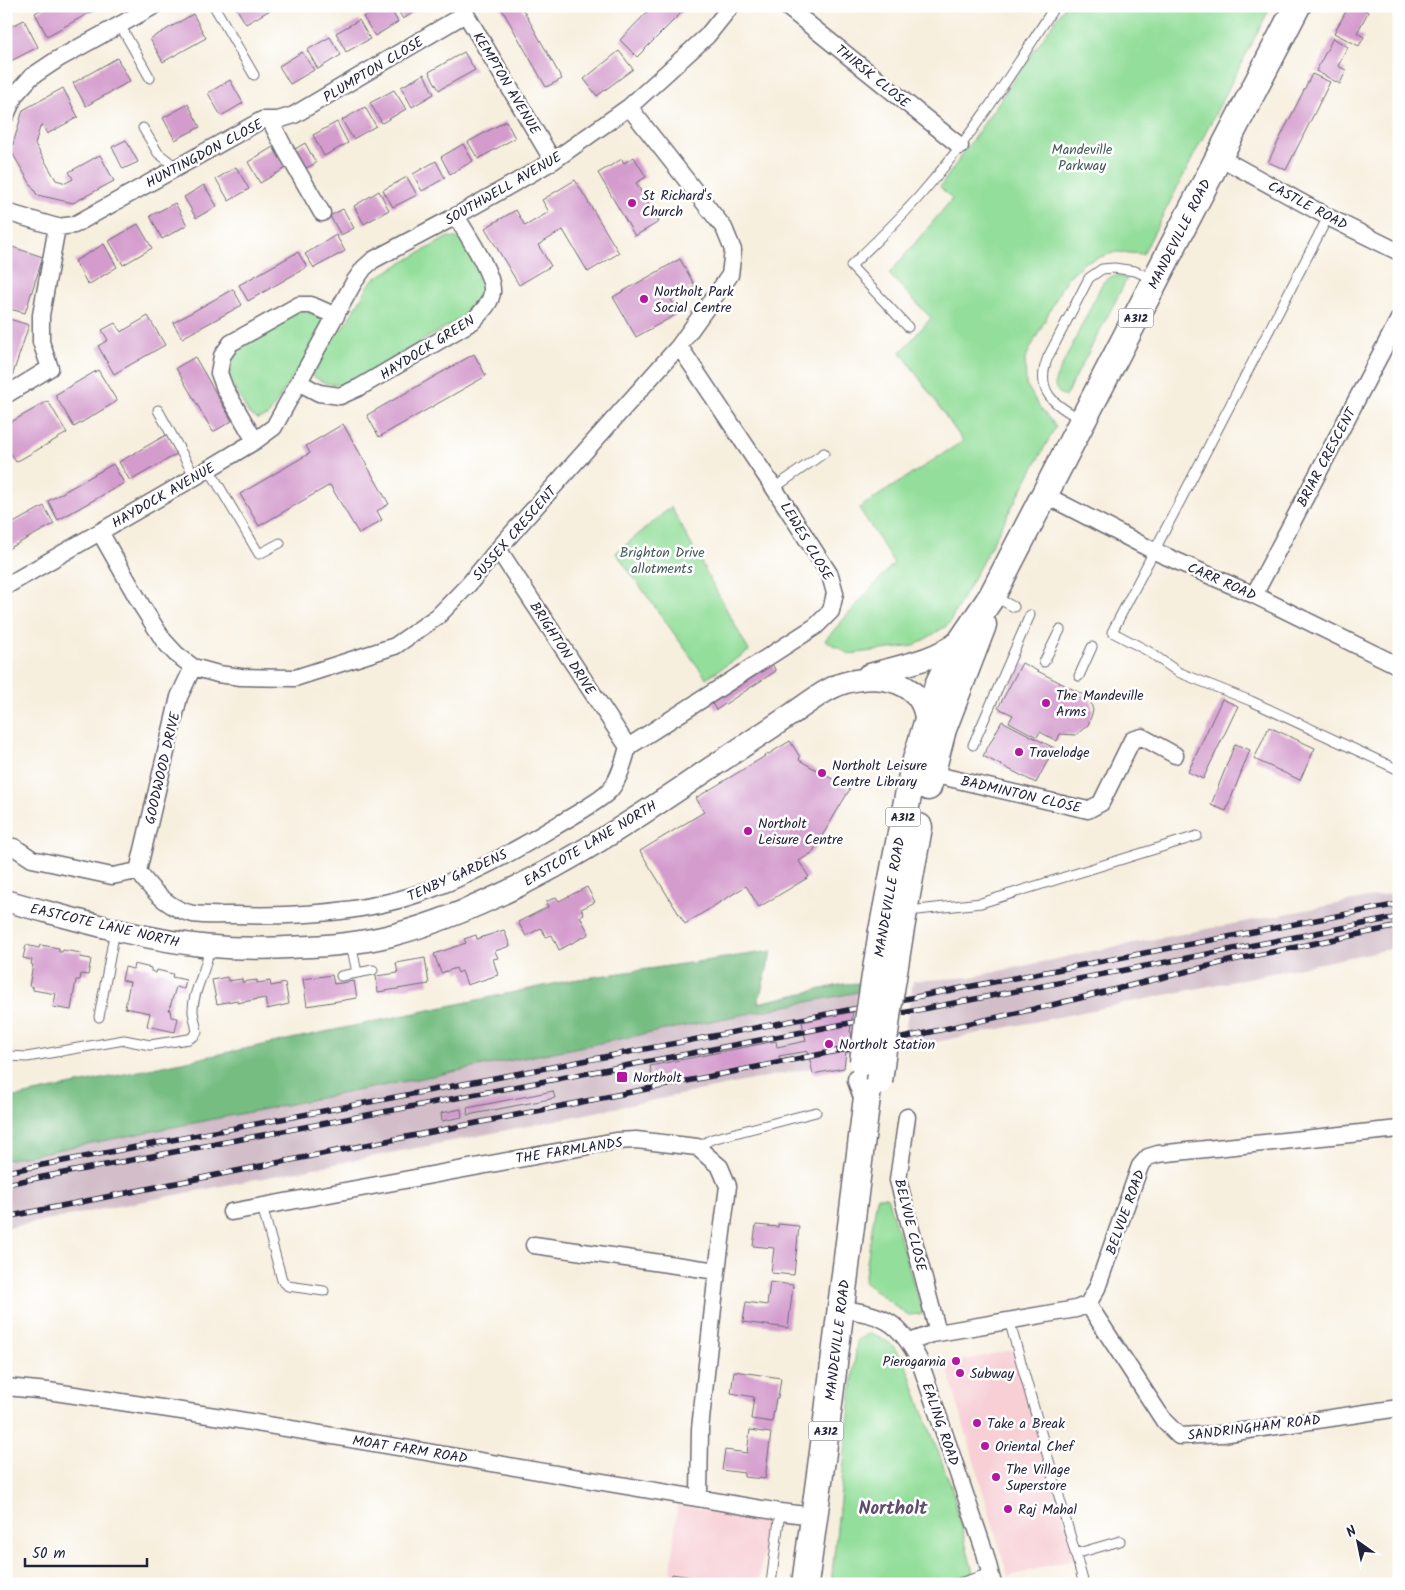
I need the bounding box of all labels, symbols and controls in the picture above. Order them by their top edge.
street label: KEMPTON AVENUE [467,28,546,140]
street label: PLUMPTON CLOSE [319,31,429,109]
street label: THIRSK CLOSE [830,40,915,114]
street label: HUNTINGDON CLOSE [142,113,268,194]
park label: Mandeville Parkway [1052,139,1113,177]
street label: SOUTHWELL AVENUE [441,146,567,231]
street label: MANDEVILLE ROAD [1143,175,1217,294]
street label: CASTLE ROAD [1264,176,1351,236]
place label: St Richard's Church [642,185,712,223]
marker: St Richard's Church [626,197,638,209]
place label: Northolt Park Social Centre [654,281,734,319]
marker: Northolt Park Social Centre [638,293,650,305]
road number: A312 [1118,308,1154,328]
street label: HAYDOCK GREEN [376,310,480,386]
street label: BRIAR CRESCENT [1291,403,1363,511]
street label: HAYDOCK AVENUE [108,457,220,534]
street label: SUSSEX CRESCENT [467,480,563,586]
street label: LEWES CLOSE [774,498,839,586]
park label: Brighton Drive allotments [619,542,705,580]
street label: CARR ROAD [1184,557,1259,607]
street label: BRIGHTON DRIVE [524,597,601,700]
place label: The Mandeville Arms [1056,685,1144,723]
marker: The Mandeville Arms [1040,697,1052,709]
street label: GOODWOOD DRIVE [139,709,187,827]
place label: Travelodge [1029,742,1090,764]
marker: Travelodge [1013,746,1025,758]
place label: Northolt Leisure Centre Library [832,755,928,793]
marker: Northolt Leisure Centre Library [816,767,828,779]
street label: BADMINTON CLOSE [959,770,1084,820]
street label: EASTCOTE LANE NORTH [520,795,662,893]
road number: A312 [886,808,920,826]
place label: Northolt Leisure Centre [758,813,844,851]
marker: Northolt Leisure Centre [742,825,754,837]
street label: MANDEVILLE ROAD [869,835,911,959]
street label: TENBY GARDENS [404,844,511,908]
street label: EASTCOTE LANE NORTH [28,898,182,954]
place label: Northolt Station [839,1034,935,1056]
marker: Northolt Station [823,1038,835,1050]
place label: Northolt [633,1067,682,1089]
marker: Northolt [615,1070,629,1084]
street label: THE FARMLANDS [514,1132,625,1170]
street label: BELVUE ROAD [1100,1167,1151,1258]
street label: BELVUE CLOSE [888,1177,932,1275]
street label: MANDEVILLE ROAD [820,1279,856,1402]
place label: Pierogarnia [883,1351,946,1373]
marker: Pierogarnia [950,1355,962,1367]
place label: Subway [970,1363,1015,1385]
marker: Subway [954,1367,966,1379]
street label: EALING ROAD [916,1380,965,1469]
street label: SANDRINGHAM ROAD [1186,1409,1322,1447]
place label: Take a Break [987,1413,1065,1435]
marker: Take a Break [971,1417,983,1429]
road number: A312 [808,1422,844,1440]
street label: MOAT FARM ROAD [351,1430,469,1470]
place label: Oriental Chef [995,1436,1076,1458]
marker: Oriental Chef [979,1440,991,1452]
place label: The Village Superstore [1006,1459,1071,1497]
marker: The Village Superstore [990,1471,1002,1483]
district label: Northolt [858,1494,928,1524]
place label: Raj Mahal [1018,1499,1078,1521]
marker: Raj Mahal [1002,1503,1014,1515]
north arrow [1332,1518,1382,1568]
text: N [1342,1520,1361,1544]
scale bar [25,1535,148,1567]
text: 50 m [32,1542,66,1566]

